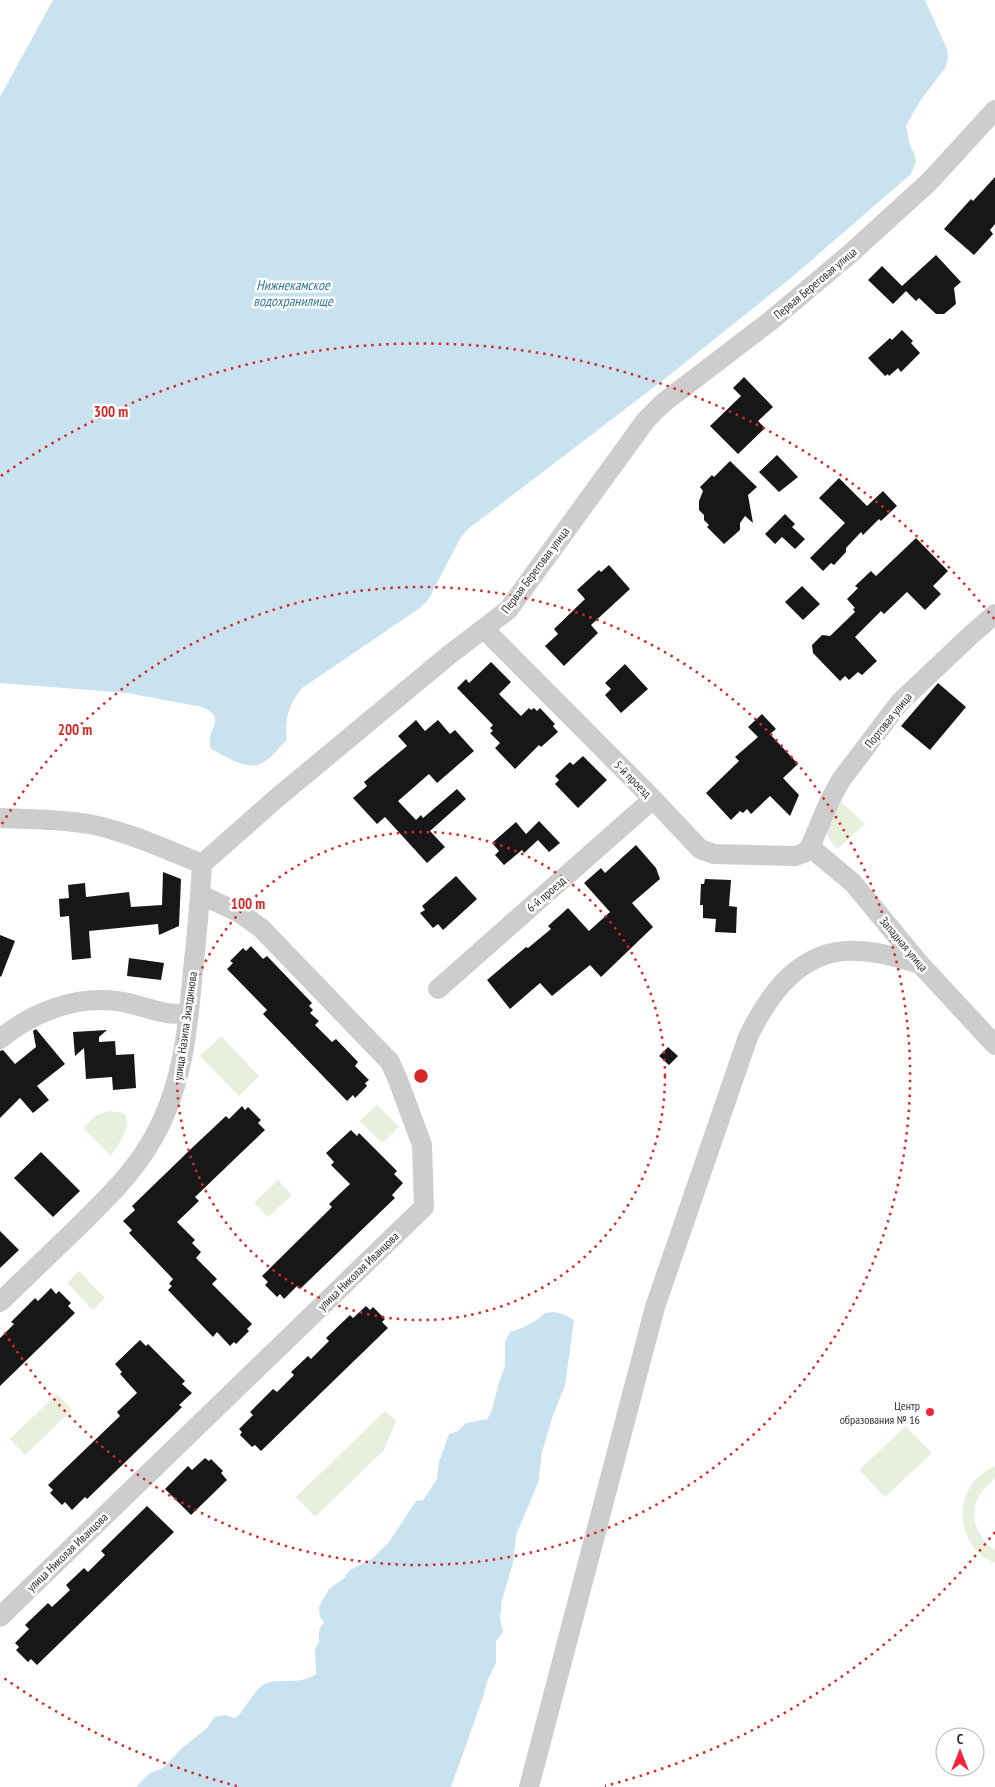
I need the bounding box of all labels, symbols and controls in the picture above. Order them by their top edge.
street label: Первая Береговая улица [770,244,860,322]
water label: Нижнекамское водохранилище [253,276,334,310]
text: 300 m [94,402,128,421]
street label: Первая Береговая улица [498,524,572,616]
street label: Портовая улица [861,689,915,751]
text: 200 m [58,720,92,739]
street label: 5-й проезд [611,757,655,801]
street label: 6-й проезд [523,873,569,915]
text: 100 m [231,894,265,913]
street label: Западная улица [877,914,931,975]
street label: улица Назипа Зиатдинова [170,970,200,1081]
centre of rings [412,1067,430,1085]
street label: улица Николая Иванцова [314,1228,402,1314]
place label: Центр образования № 16 [840,1398,920,1427]
marker: Центр образования № 16 [924,1406,936,1418]
street label: улица Николая Иванцова [23,1509,111,1595]
north arrow [935,1727,985,1777]
text: С [957,1730,964,1748]

